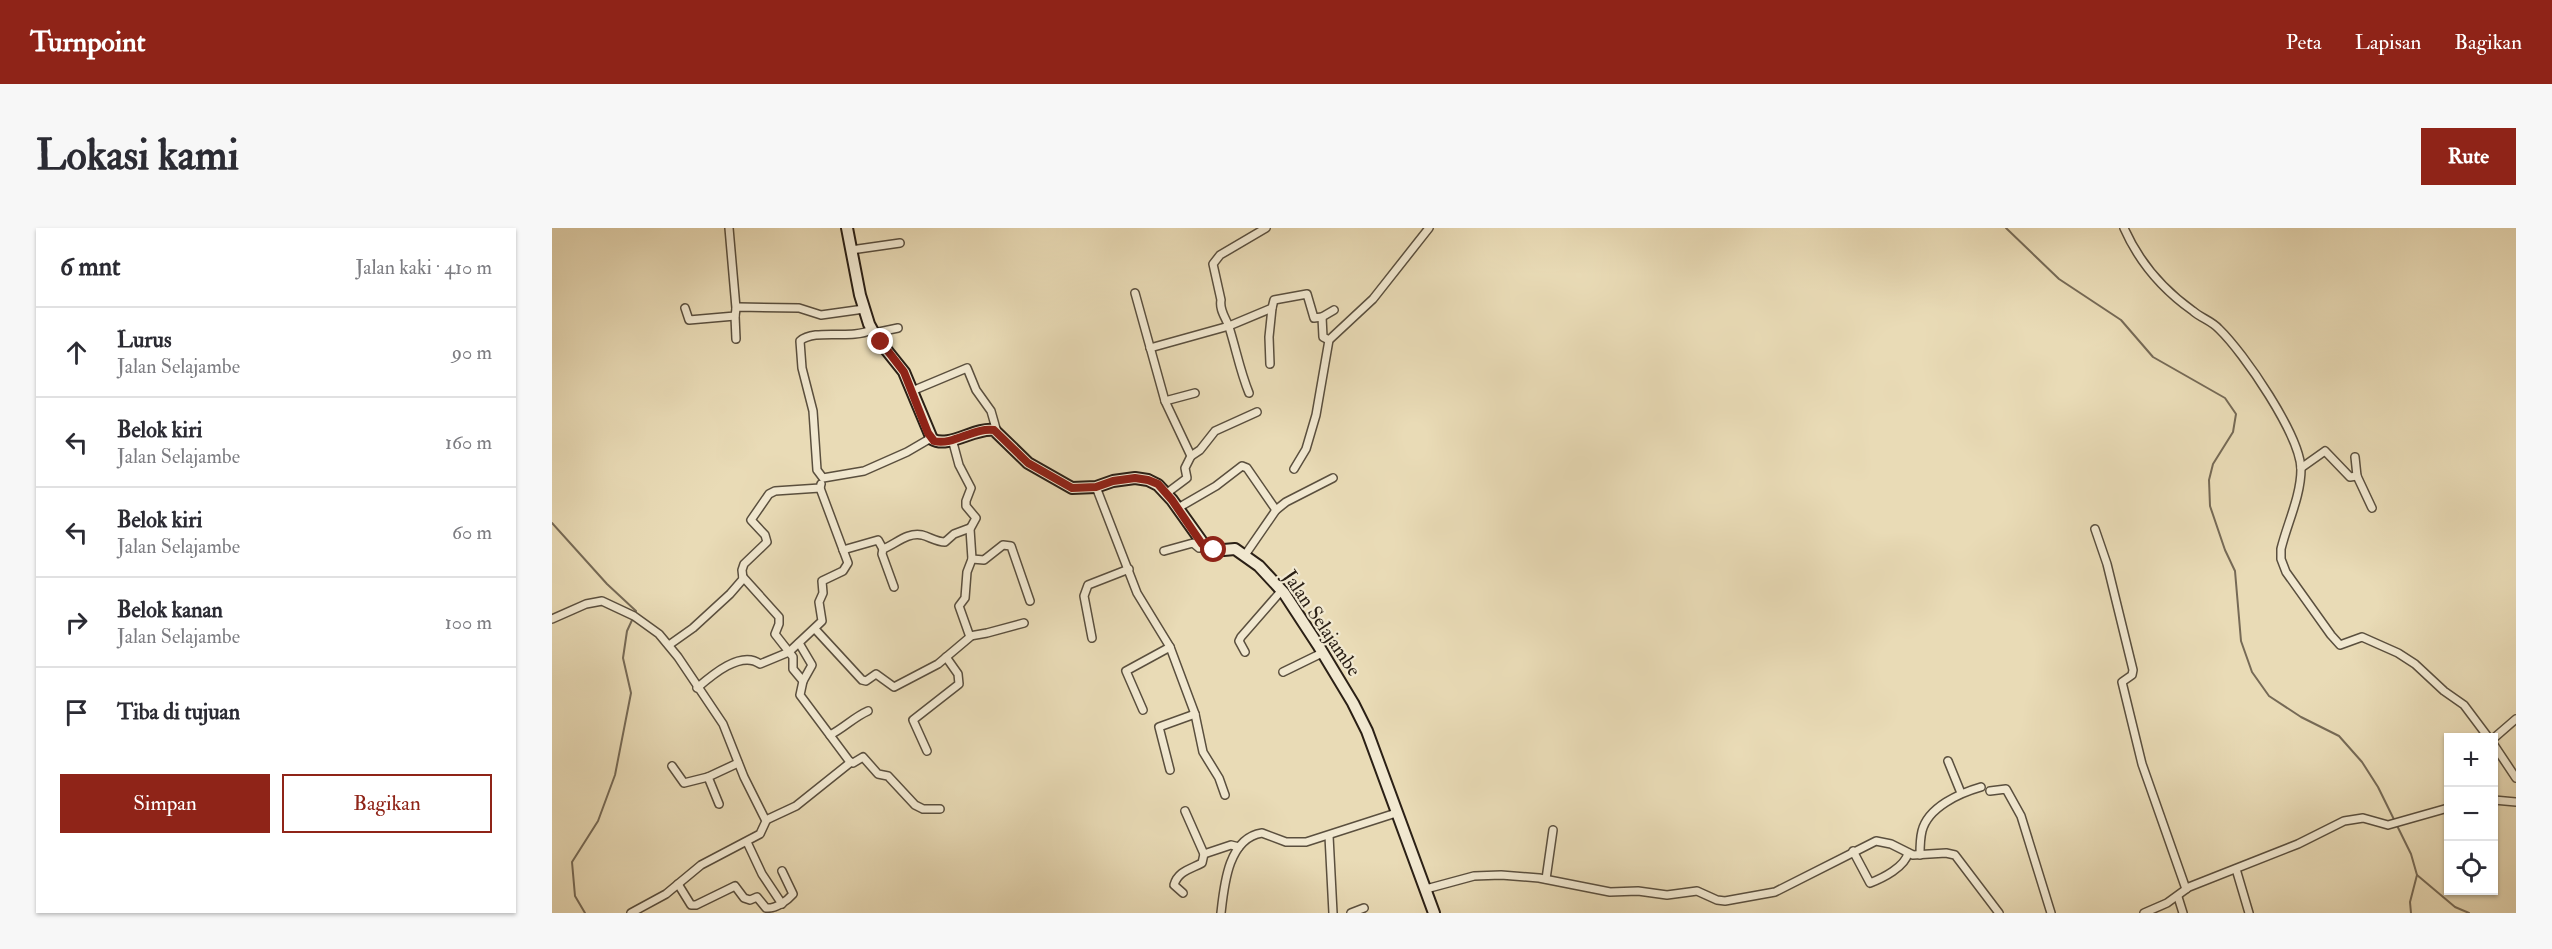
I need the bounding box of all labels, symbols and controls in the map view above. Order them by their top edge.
text: Turnpoint [30,25,146,60]
text: Peta [2286,29,2322,56]
text: Lapisan [2355,29,2421,56]
text: Bagikan [2454,29,2522,56]
button: Rute [2421,128,2516,185]
text: Lokasi kami [36,130,239,182]
text: 6 mnt [60,251,120,283]
text: Jalan kaki · 410 m [356,255,492,280]
text: Lurus [117,326,171,354]
route end [867,328,893,354]
icon: ahead [60,336,93,369]
text: 90 m [452,340,492,365]
text: Jalan Selajambe [117,354,240,379]
text: Belok kiri [117,416,202,444]
icon: left [60,426,93,459]
text: 160 m [445,430,492,455]
text: Jalan Selajambe [117,444,240,469]
text: Belok kiri [117,506,202,534]
icon: left [60,516,93,549]
text: 60 m [452,520,492,545]
text: Jalan Selajambe [117,534,240,559]
route start [1200,536,1226,562]
street label: Jalan Selajambe [1277,564,1367,681]
text: Belok kanan [117,596,223,624]
icon: right [60,606,93,639]
text: 100 m [445,610,492,635]
text: Jalan Selajambe [117,624,240,649]
icon: arrive [60,696,93,729]
text: Tiba di tujuan [117,698,240,726]
map controls [2444,733,2498,895]
button: + [2444,733,2498,787]
button: Simpan [60,774,270,833]
button: Bagikan [282,774,492,833]
button: − [2444,787,2498,841]
button: locate [2444,841,2498,895]

